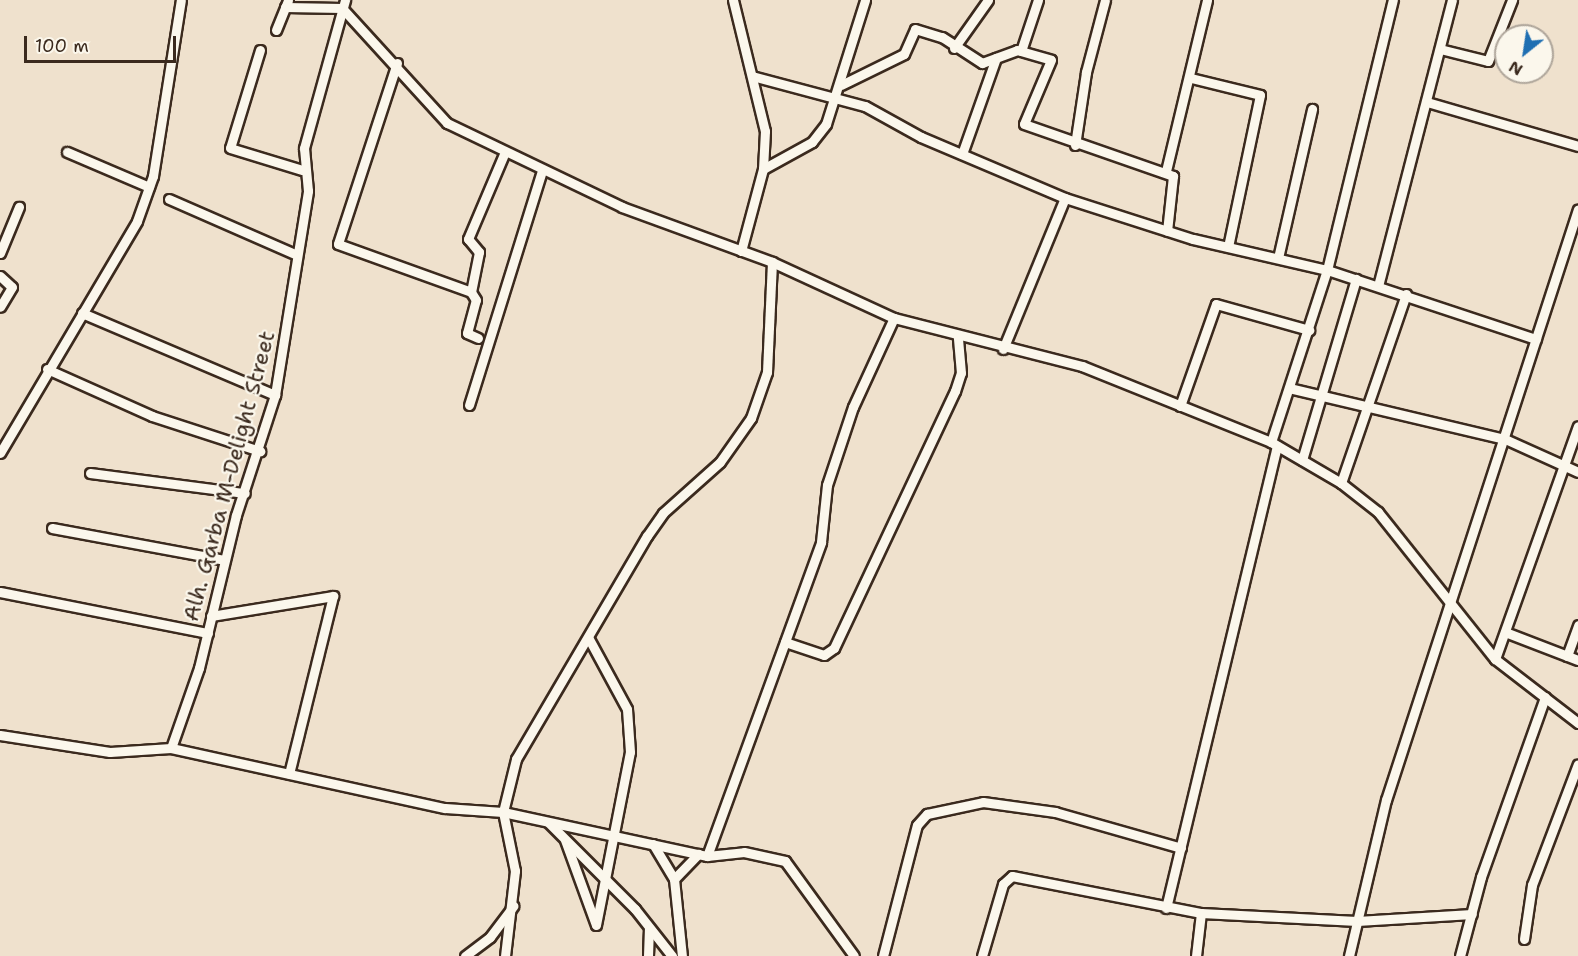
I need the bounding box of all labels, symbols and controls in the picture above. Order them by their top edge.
scale bar [27,24,178,62]
north arrow [1494,24,1554,84]
text: 100 m [35,34,89,58]
text: N [1505,56,1526,81]
street label: Alh. Garba M-Delight Street [177,328,281,624]

